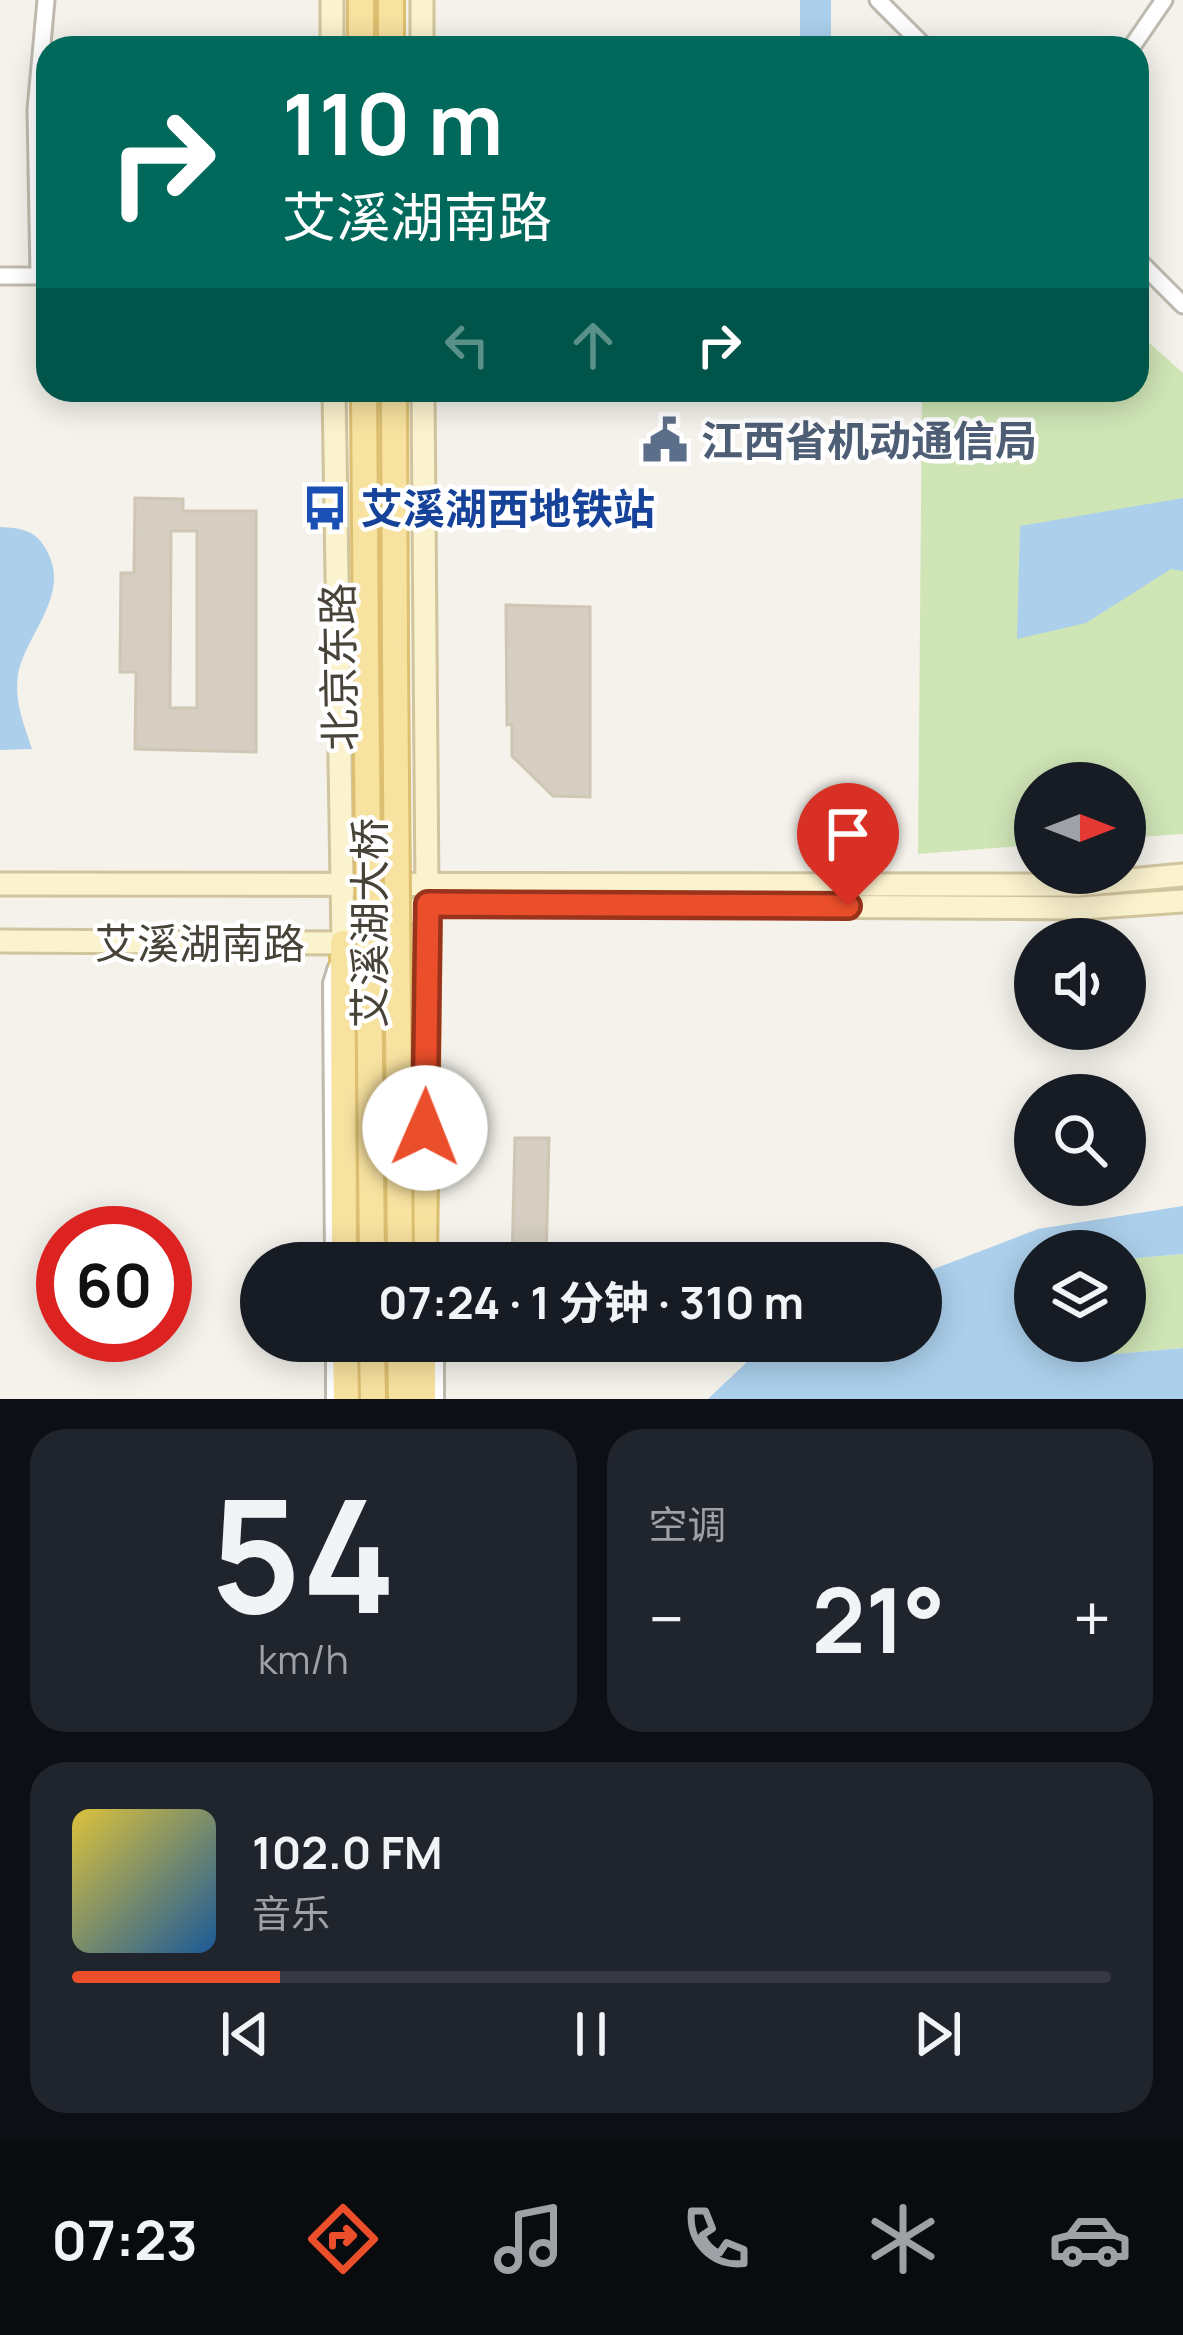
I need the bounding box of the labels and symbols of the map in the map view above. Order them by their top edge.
place label: 江西省机动通信局 [701,411,1037,469]
public building icon: 江西省机动通信局 [640,415,690,465]
place label: 艾溪湖西地铁站 [361,479,655,537]
bus stop icon: 艾溪湖西地铁站 [300,483,350,533]
street label: 北京东路 [308,582,368,752]
north arrow [1014,762,1146,894]
pin [797,783,899,906]
street label: 艾溪湖大桥 [340,818,398,1028]
street label: 艾溪湖南路 [95,914,305,972]
position arrow [362,1065,488,1191]
speed limit sign: 60 [36,1206,192,1362]

